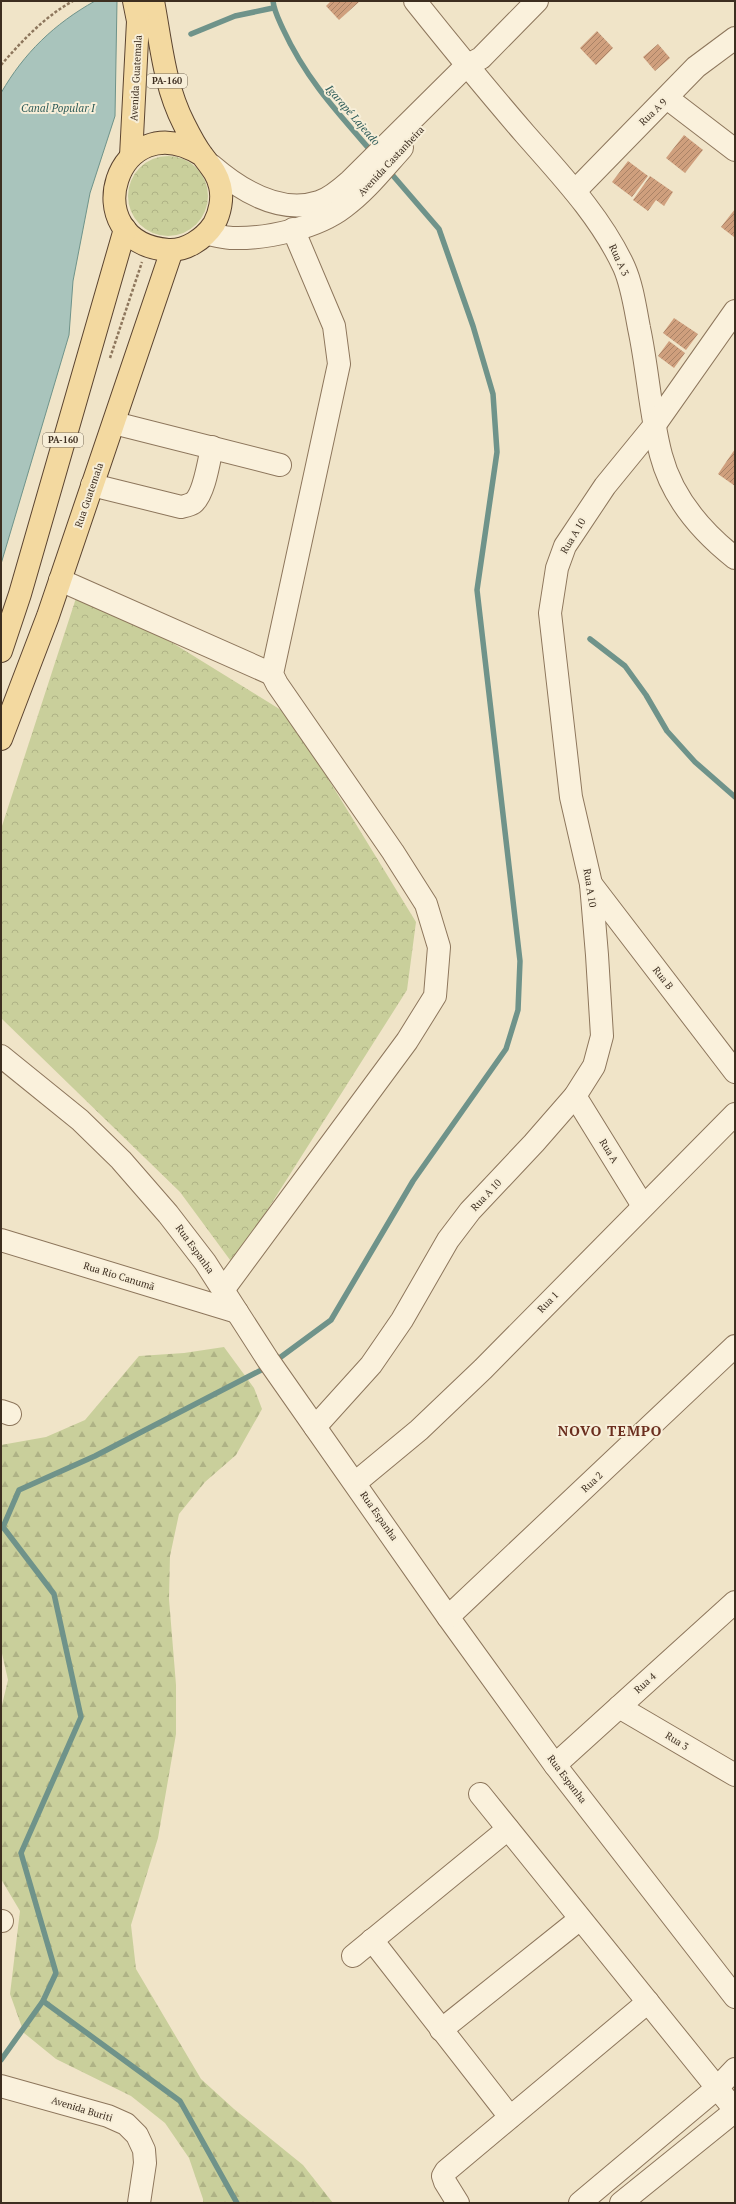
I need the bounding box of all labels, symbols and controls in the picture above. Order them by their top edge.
street label: Avenida Guatemala [127,35,145,121]
road number: PA-160 [147,74,187,88]
water label: Igarapé Lajeado [322,81,383,149]
street label: Rua A 9 [636,96,670,128]
water label: Canal Popular I [21,101,96,115]
street label: Avenida Castanheira [355,123,427,199]
street label: Rua A 3 [606,242,632,278]
road number: PA-160 [43,433,83,447]
street label: Rua Guatemala [72,461,106,529]
street label: Rua A 10 [557,516,589,556]
street label: Rua A 10 [581,868,599,908]
street label: Rua B [650,964,676,992]
street label: Rua A [597,1136,622,1166]
street label: Rua A 10 [468,1176,504,1214]
street label: Rua Espanha [173,1222,217,1276]
street label: Rua Rio Canumã [82,1259,156,1293]
street label: Rua 1 [535,1289,561,1315]
district label: NOVO TEMPO [558,1421,662,1440]
street label: Rua 2 [578,1469,606,1495]
street label: Rua Espanha [357,1489,401,1543]
street label: Rua 4 [631,1669,659,1696]
street label: Rua 3 [663,1729,691,1753]
street label: Rua Espanha [545,1752,589,1806]
street label: Avenida Buriti [50,2094,114,2124]

